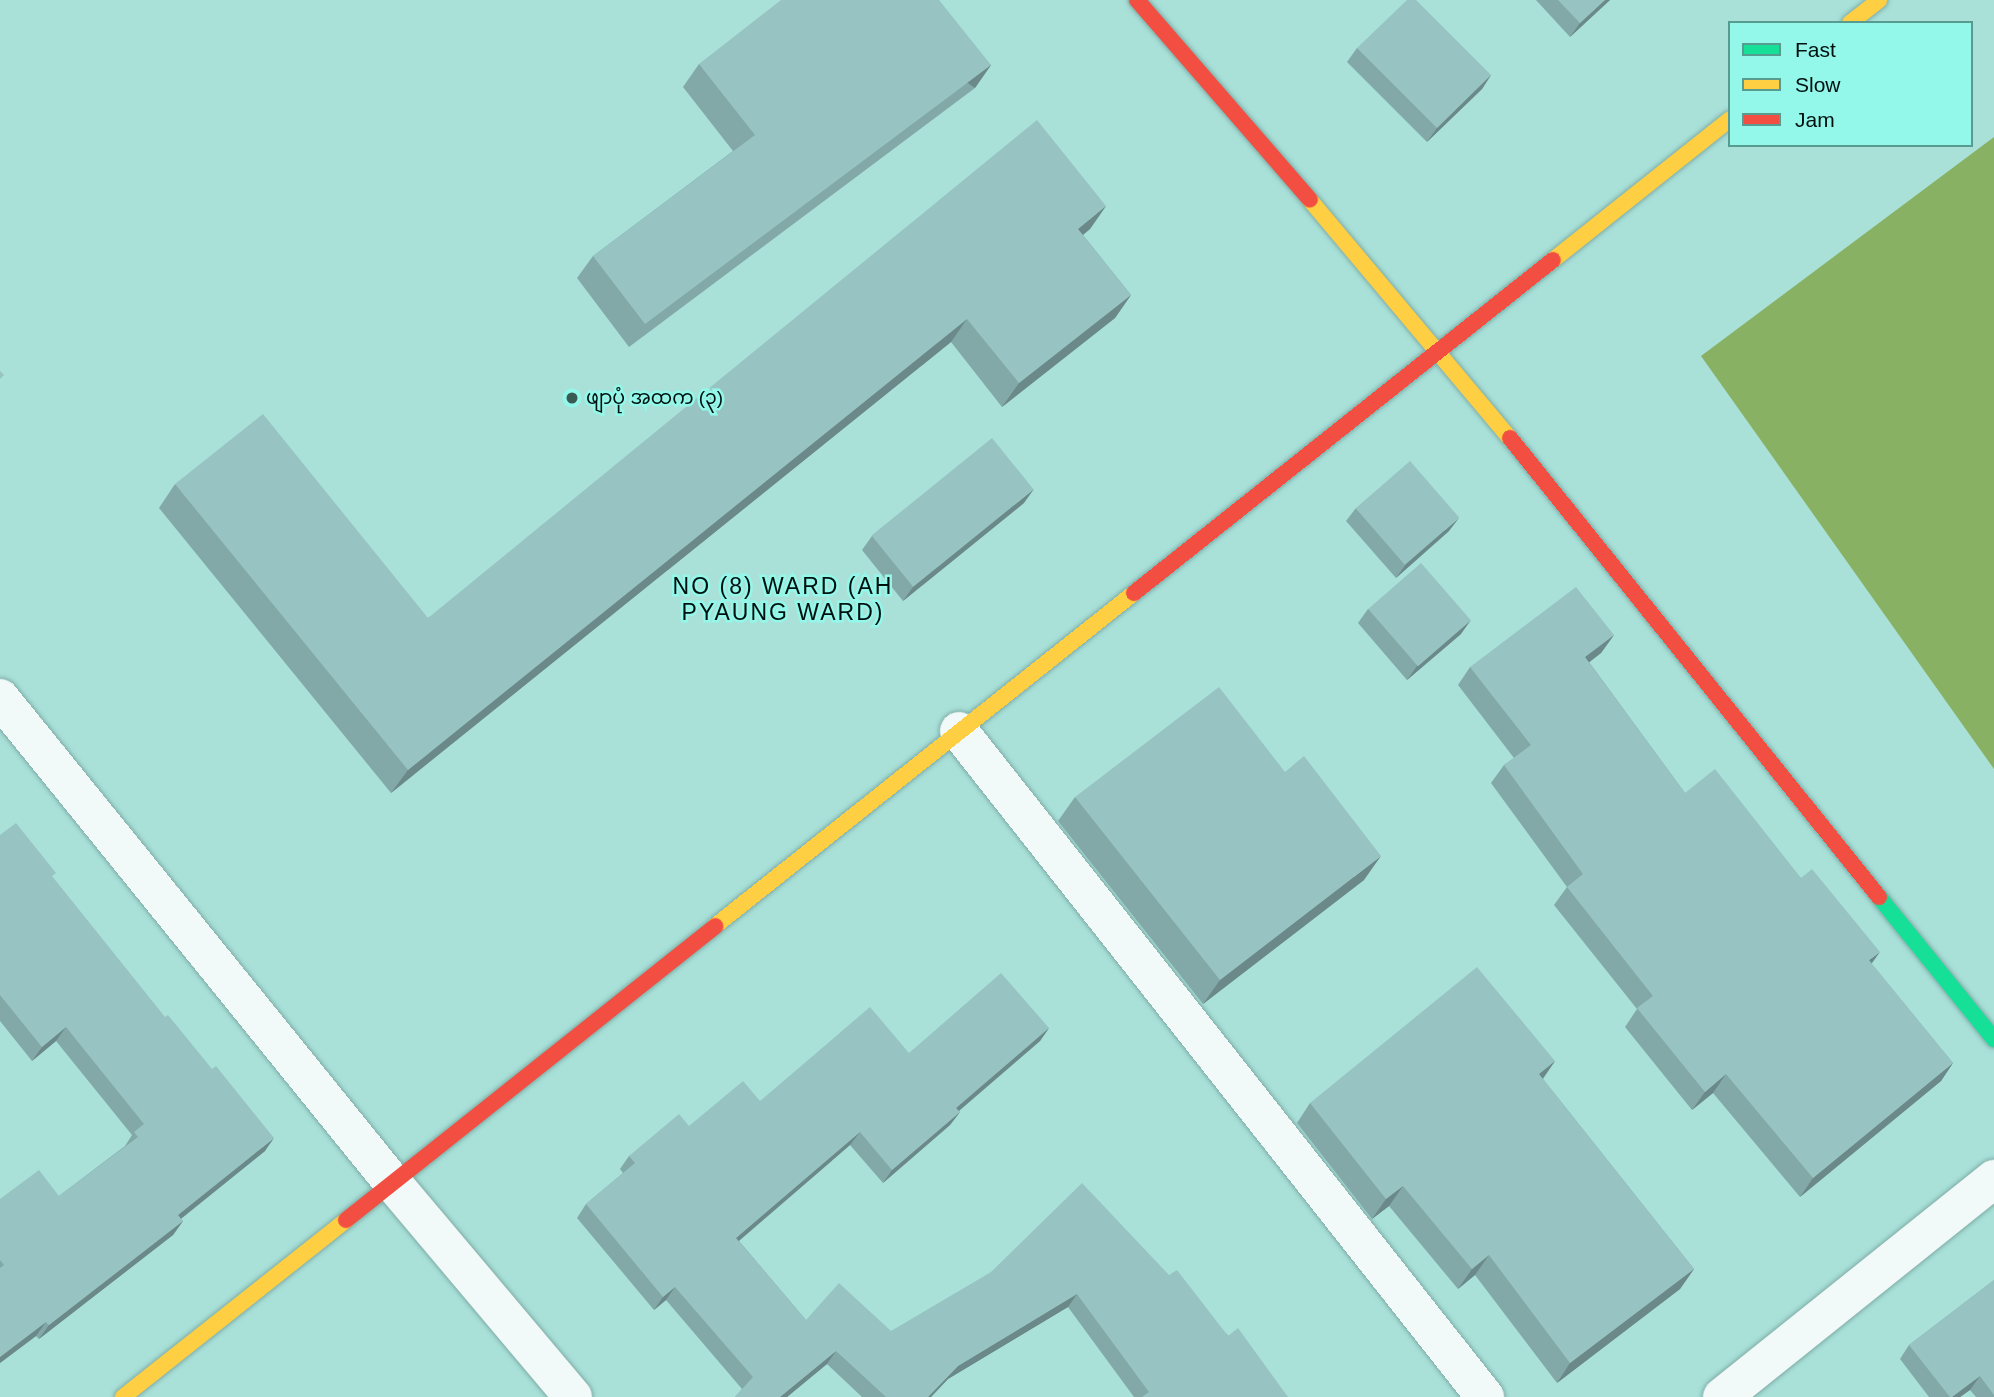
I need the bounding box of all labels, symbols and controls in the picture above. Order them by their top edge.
legend [1728,21,1973,147]
text: Fast [1795,38,1836,61]
text: Slow [1795,73,1841,96]
text: Jam [1795,108,1835,131]
place label: ဖျာပုံ အထက (၃) [586,387,723,409]
marker: ဖျာပုံ အထက (၃) [564,390,580,406]
district label: NO (8) WARD (AH PYAUNG WARD) [674,572,892,626]

